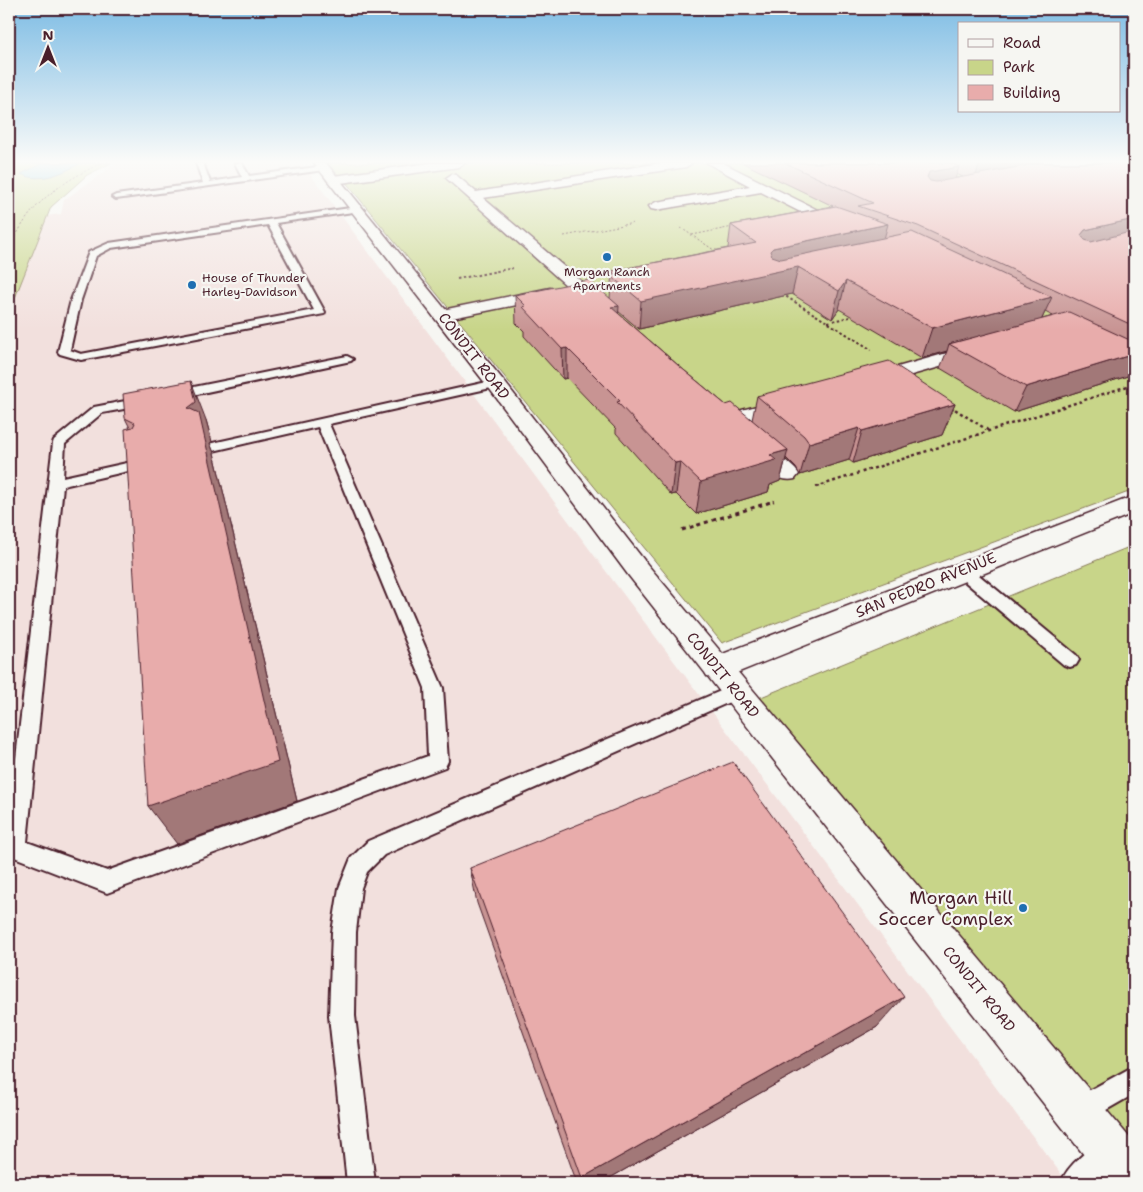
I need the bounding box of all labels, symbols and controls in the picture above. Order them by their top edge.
north arrow [22,22,72,72]
legend [958,22,1120,112]
text: N [42,26,54,44]
text: Road [1003,33,1041,53]
text: Park [1003,57,1035,77]
text: Building [1003,83,1060,103]
marker: Morgan Ranch Apartments [601,251,613,263]
place label: Morgan Ranch Apartments [564,264,650,294]
place label: House of Thunder Harley-Davidson [202,270,306,300]
marker: House of Thunder Harley-Davidson [186,279,198,291]
street label: CONDIT ROAD [434,308,514,404]
street label: SAN PEDRO AVENUE [853,548,999,622]
street label: CONDIT ROAD [682,628,764,722]
place label: Morgan Hill Soccer Complex [879,886,1014,931]
marker: Morgan Hill Soccer Complex [1017,902,1029,914]
street label: CONDIT ROAD [938,942,1020,1036]

